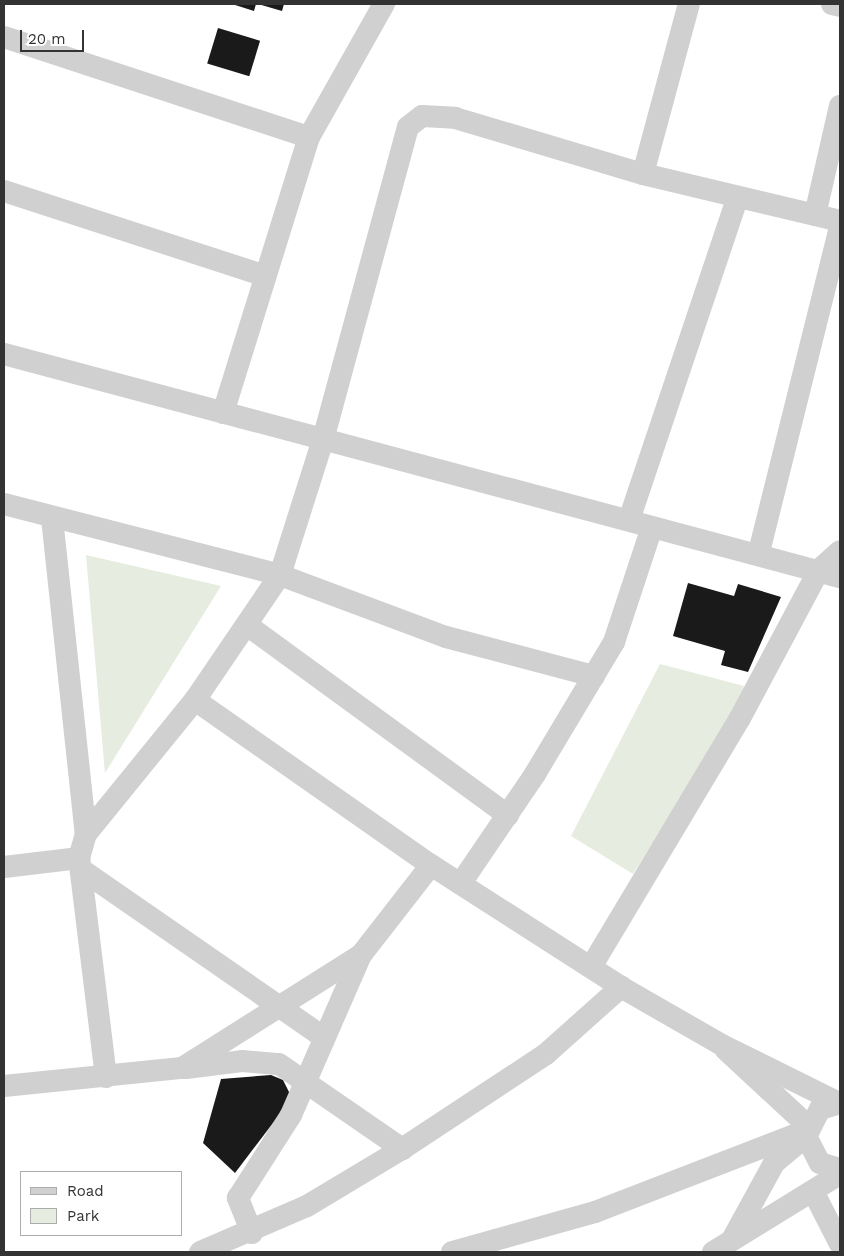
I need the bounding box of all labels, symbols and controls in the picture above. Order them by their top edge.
scale bar [22,20,86,52]
text: 20 m [28,30,66,48]
legend [20,1171,182,1236]
text: Road [67,1182,104,1200]
text: Park [67,1207,99,1225]

